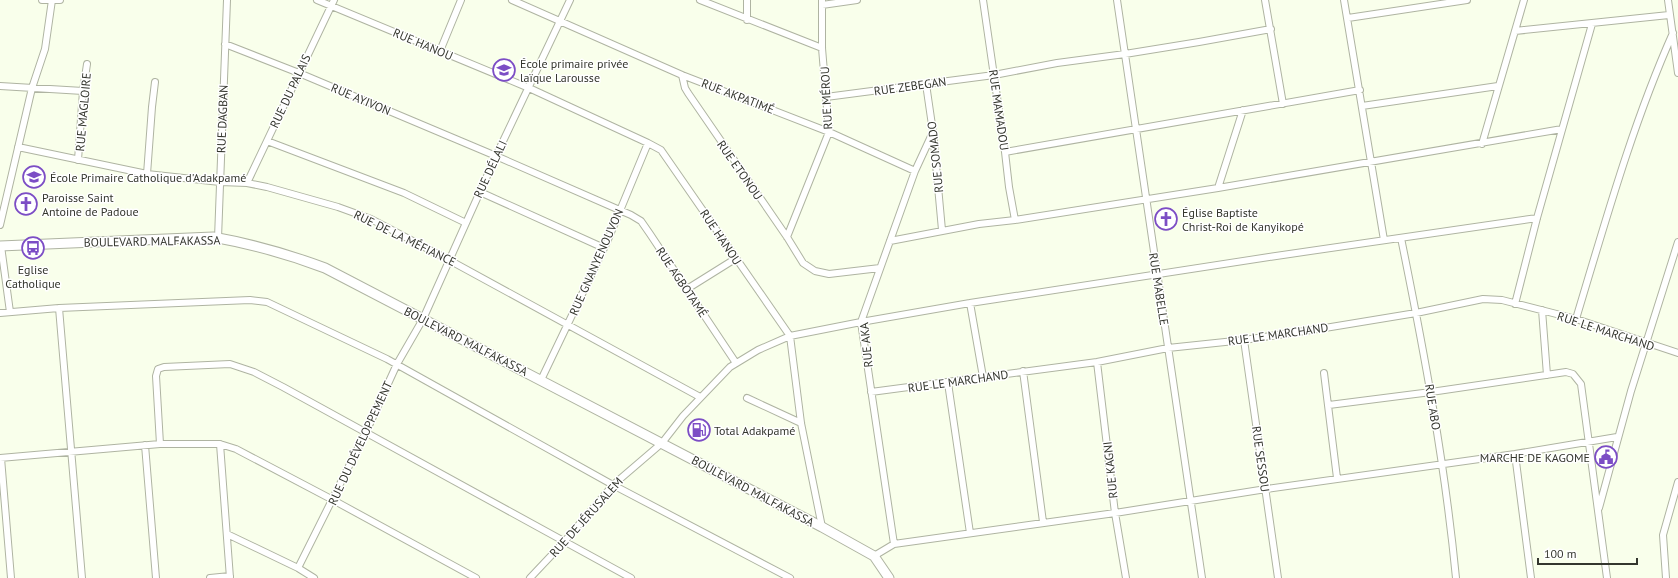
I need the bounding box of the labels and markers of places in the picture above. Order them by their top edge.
place label: École primaire privée laïque Larousse [520,56,628,85]
school or university icon: École primaire privée laïque Larousse [491,57,517,83]
school or university icon: École Primaire Catholique d'Adakpamé [21,164,47,190]
place label: École Primaire Catholique d'Adakpamé [50,170,246,185]
place label: Paroisse Saint Antoine de Padoue [42,190,138,219]
church icon: Paroisse Saint Antoine de Padoue [13,191,39,217]
place label: Église Baptiste Christ-Roi de Kanyikopé [1182,205,1304,234]
church icon: Église Baptiste Christ-Roi de Kanyikopé [1153,206,1179,232]
bus stop icon: Eglise Catholique [20,235,46,261]
place label: Eglise Catholique [5,262,61,291]
fuel station icon: Total Adakpamé [686,417,712,443]
place label: Total Adakpamé [714,423,795,438]
public building icon: MARCHE DE KAGOME [1593,444,1619,470]
place label: MARCHE DE KAGOME [1480,450,1590,465]

